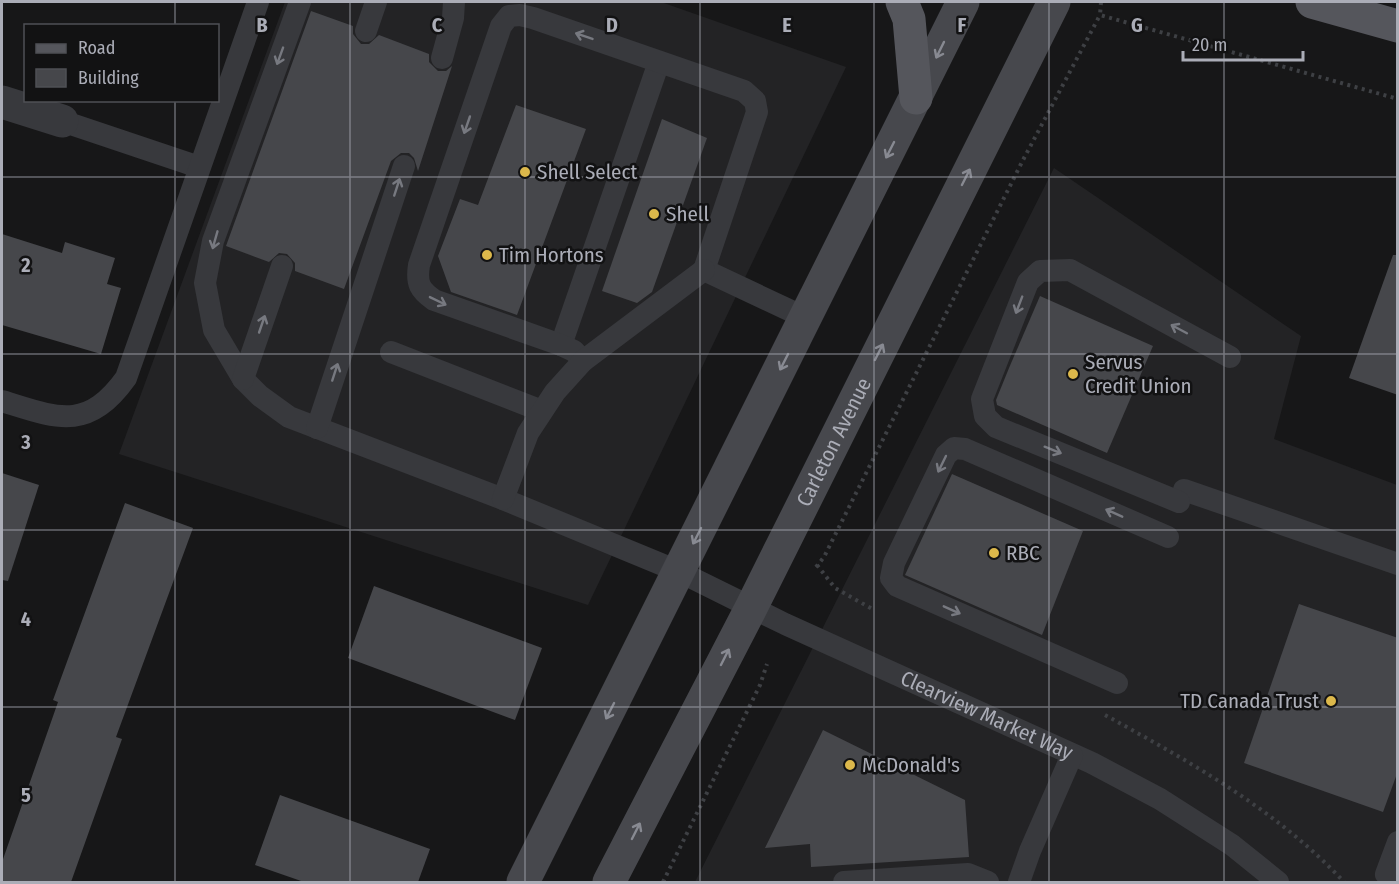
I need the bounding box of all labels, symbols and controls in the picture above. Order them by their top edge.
text: B [256,13,268,37]
text: C [432,13,443,37]
text: D [606,13,618,37]
text: E [782,13,792,37]
text: F [958,13,967,37]
text: G [1131,13,1143,37]
legend [24,24,219,102]
scale bar [1183,24,1303,62]
one-way arrow [575,29,594,40]
text: 20 m [1192,34,1227,56]
text: Road [78,37,115,59]
one-way arrow [933,40,945,58]
one-way arrow [274,47,285,65]
text: Building [78,67,139,89]
one-way arrow [461,115,472,133]
one-way arrow [884,141,896,159]
place label: Shell Select [537,159,637,185]
marker: Shell Select [518,165,532,179]
one-way arrow [961,169,972,187]
one-way arrow [392,178,403,197]
place label: Shell [666,201,709,227]
marker: Shell [647,207,661,221]
one-way arrow [209,230,220,249]
place label: Tim Hortons [499,242,604,268]
marker: Tim Hortons [480,248,494,262]
text: 2 [20,253,31,277]
one-way arrow [429,295,447,307]
one-way arrow [1013,295,1024,314]
one-way arrow [258,315,269,334]
one-way arrow [1171,323,1188,335]
one-way arrow [873,343,885,361]
place label: Servus Credit Union [1085,349,1192,399]
one-way arrow [778,353,790,371]
one-way arrow [331,363,342,382]
marker: Servus Credit Union [1066,367,1080,381]
street label: Carleton Avenue [791,373,877,511]
text: 3 [20,430,31,454]
one-way arrow [1043,445,1062,456]
one-way arrow [935,455,947,473]
one-way arrow [1106,507,1124,519]
one-way arrow [691,527,703,545]
place label: RBC [1006,540,1040,566]
marker: RBC [987,546,1001,560]
one-way arrow [942,605,960,617]
text: 4 [21,607,31,631]
one-way arrow [720,649,731,667]
street label: Clearview Market Way [897,665,1078,766]
place label: TD Canada Trust [1180,688,1319,714]
marker: TD Canada Trust [1324,694,1338,708]
one-way arrow [603,701,615,719]
place label: McDonald's [862,752,960,778]
marker: McDonald's [843,758,857,772]
text: 5 [21,783,31,807]
one-way arrow [630,822,642,840]

